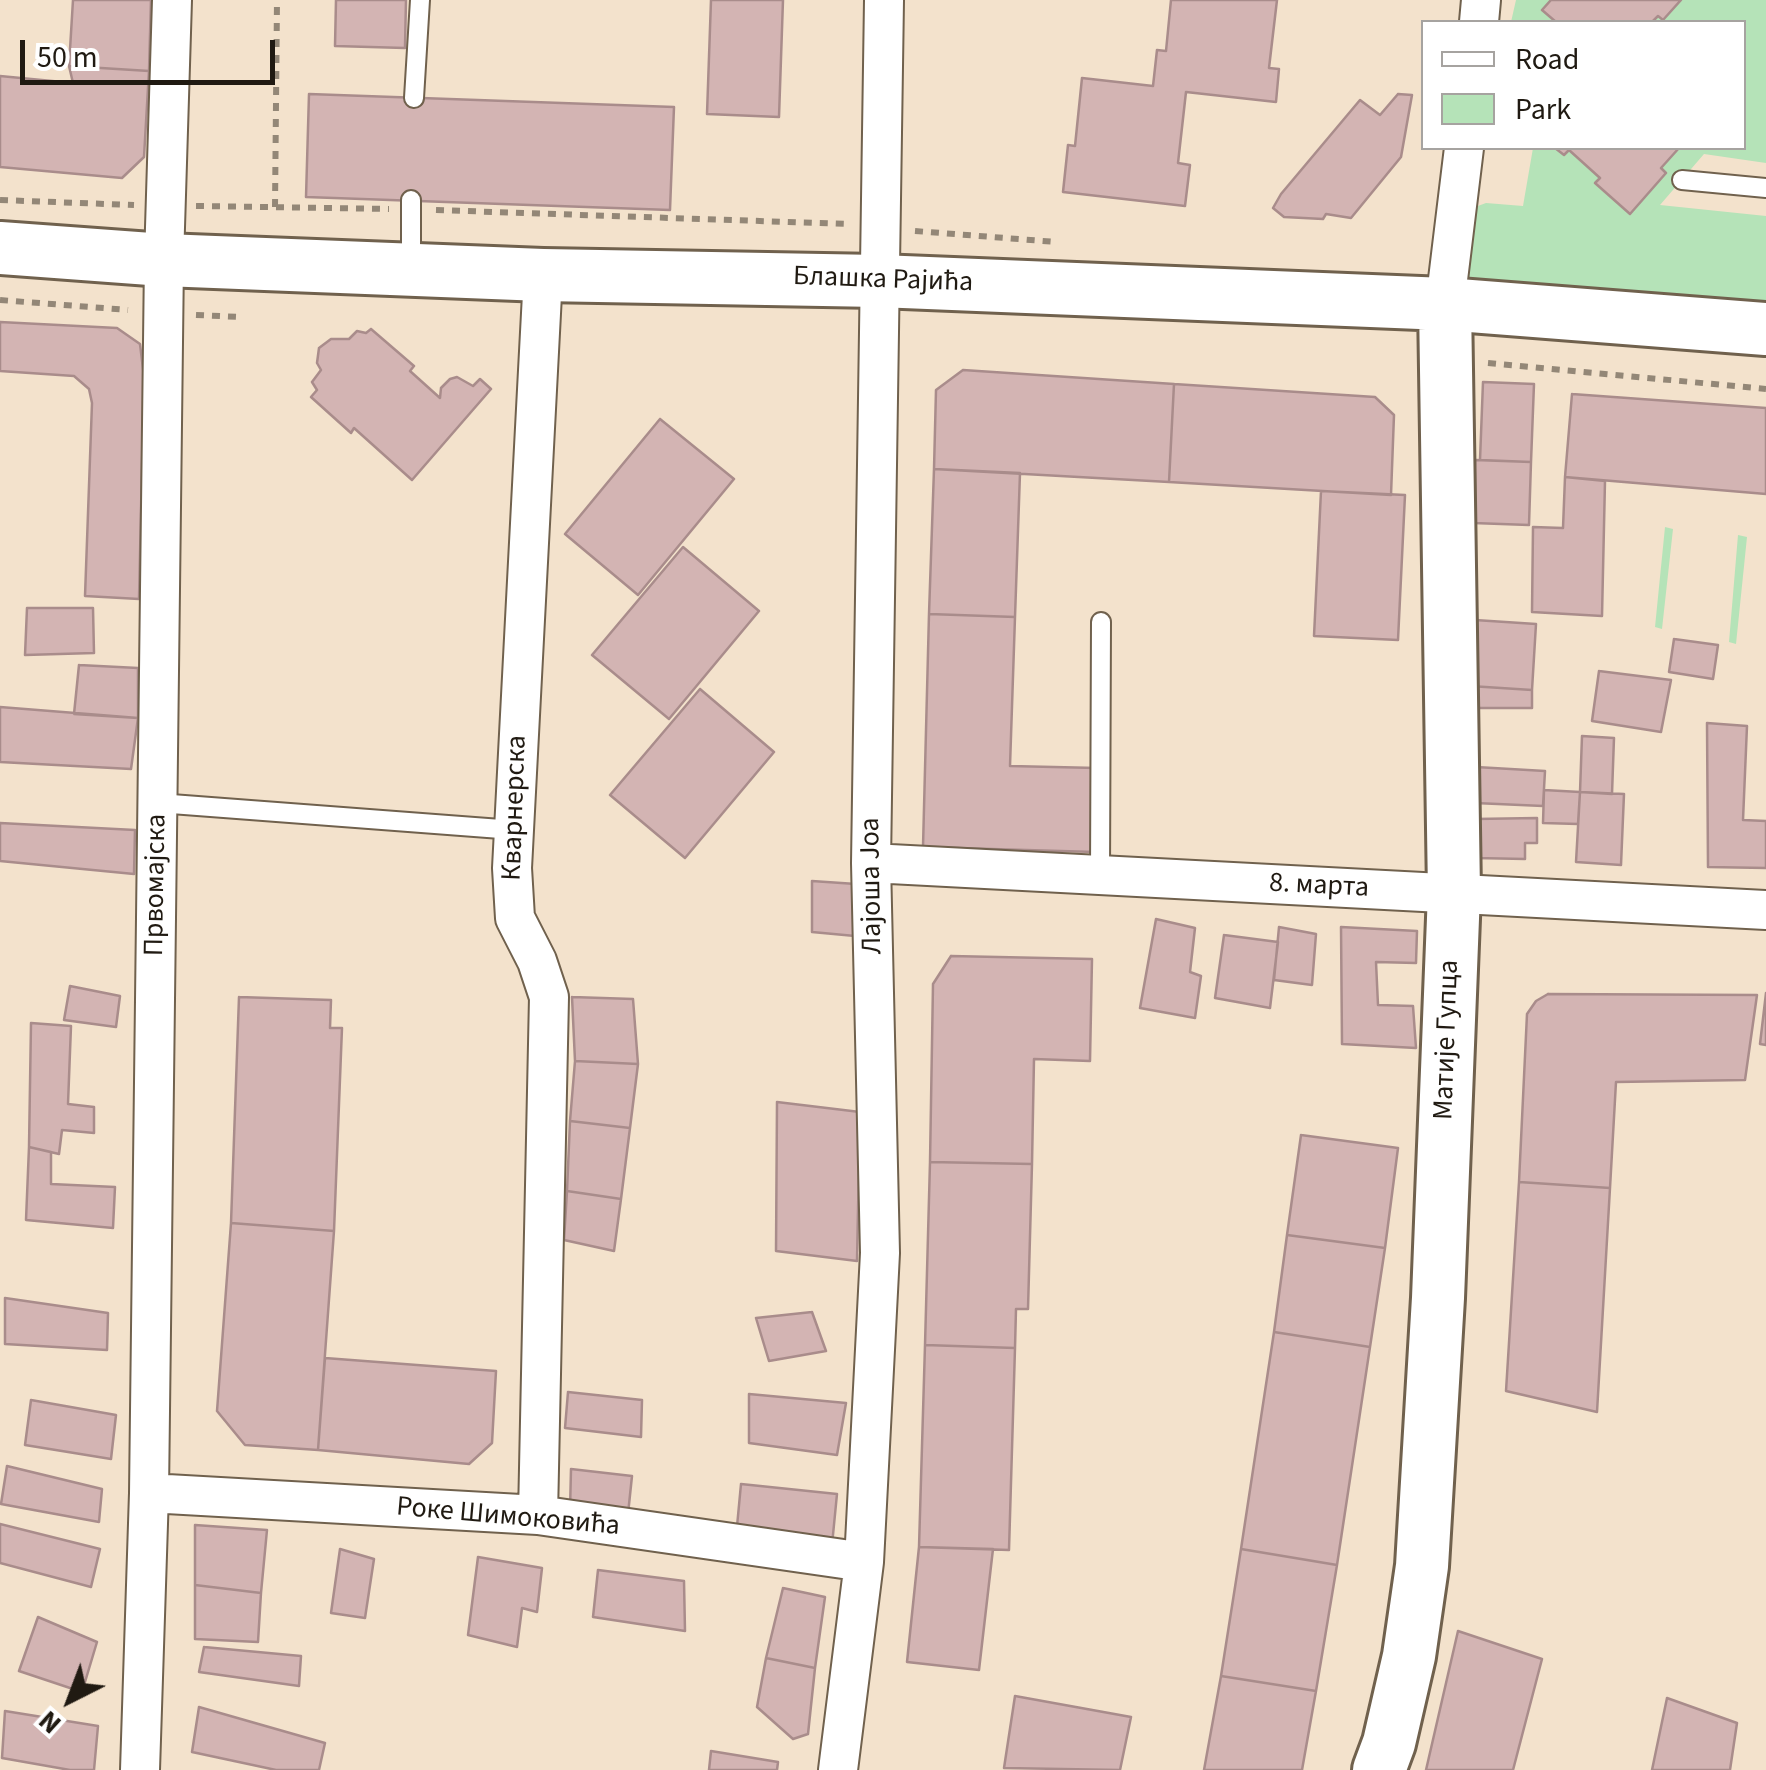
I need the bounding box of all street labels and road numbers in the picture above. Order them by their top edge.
street label: Блашка Рајића [792,261,974,301]
street label: Кварнерска [497,735,535,881]
street label: Првомајска [139,814,175,956]
street label: Лајоша Јоа [855,817,891,955]
street label: 8. марта [1268,868,1370,906]
street label: Матије Гупца [1428,959,1468,1121]
street label: Роке Шимоковића [395,1491,621,1545]

